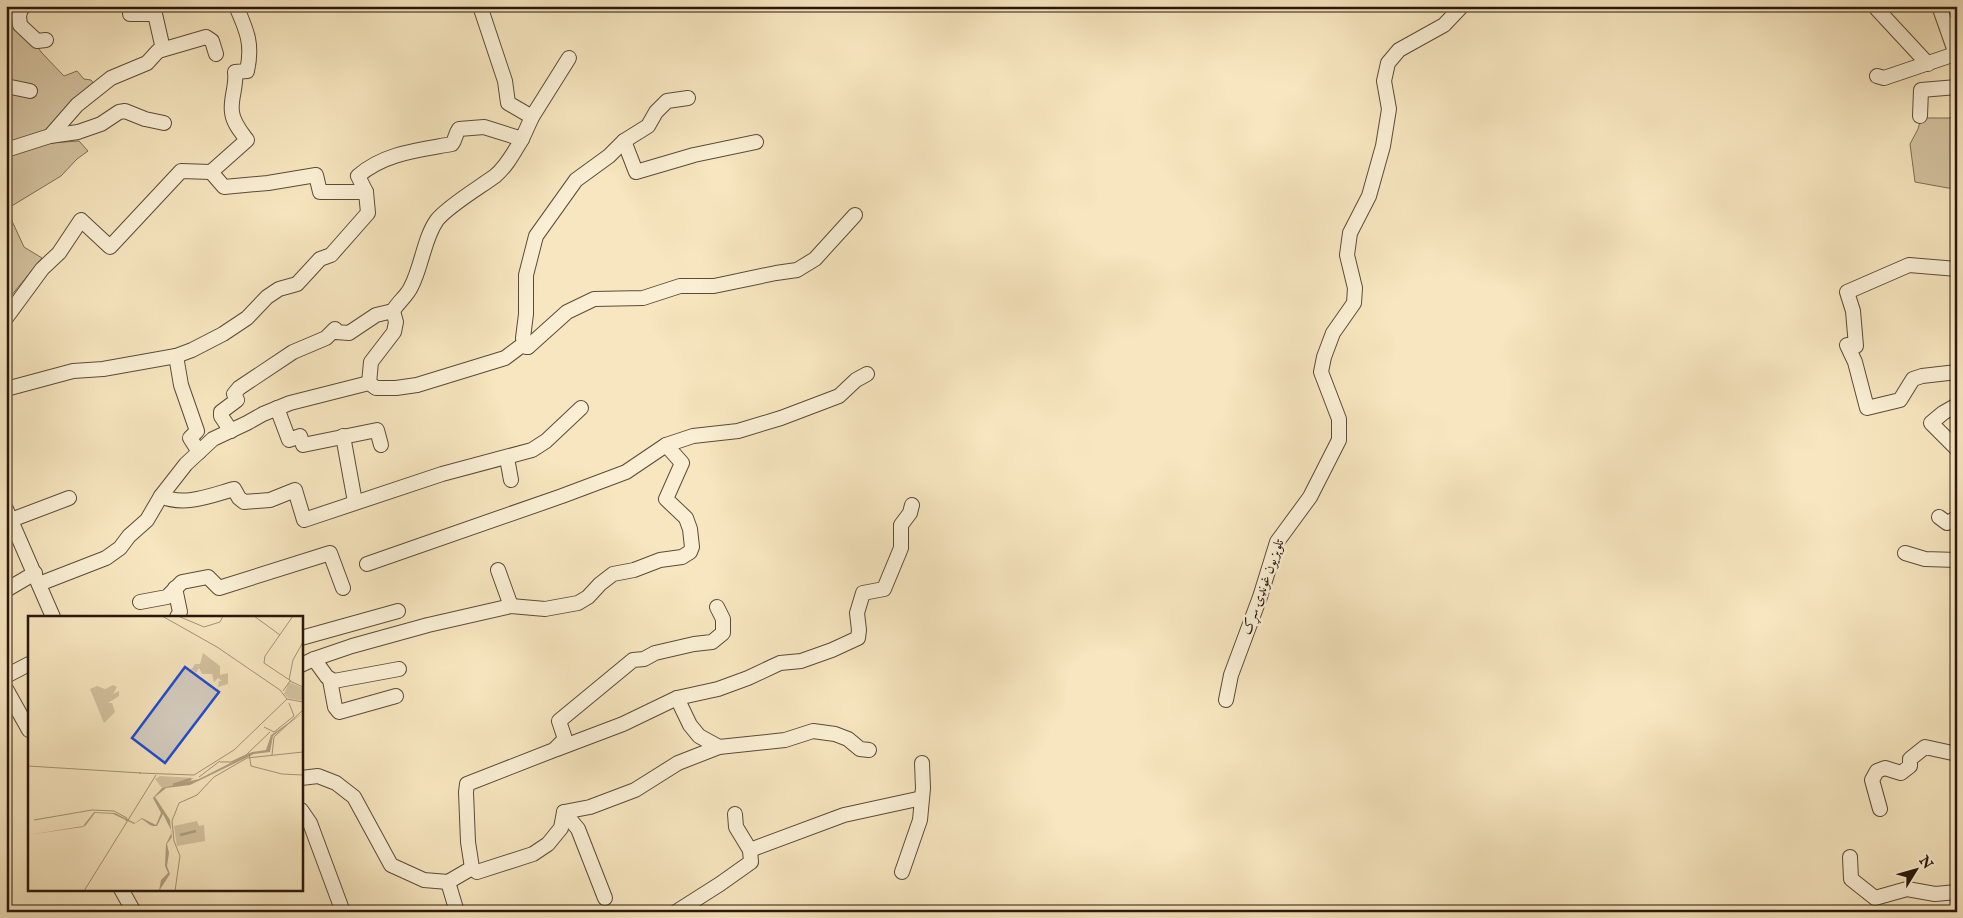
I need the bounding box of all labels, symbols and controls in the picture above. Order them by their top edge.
street label: تلوېزيون غونډۍ سړک [1237,536,1290,638]
inset map [28,616,302,890]
north arrow [1890,846,1940,896]
text: N [1914,852,1936,873]

